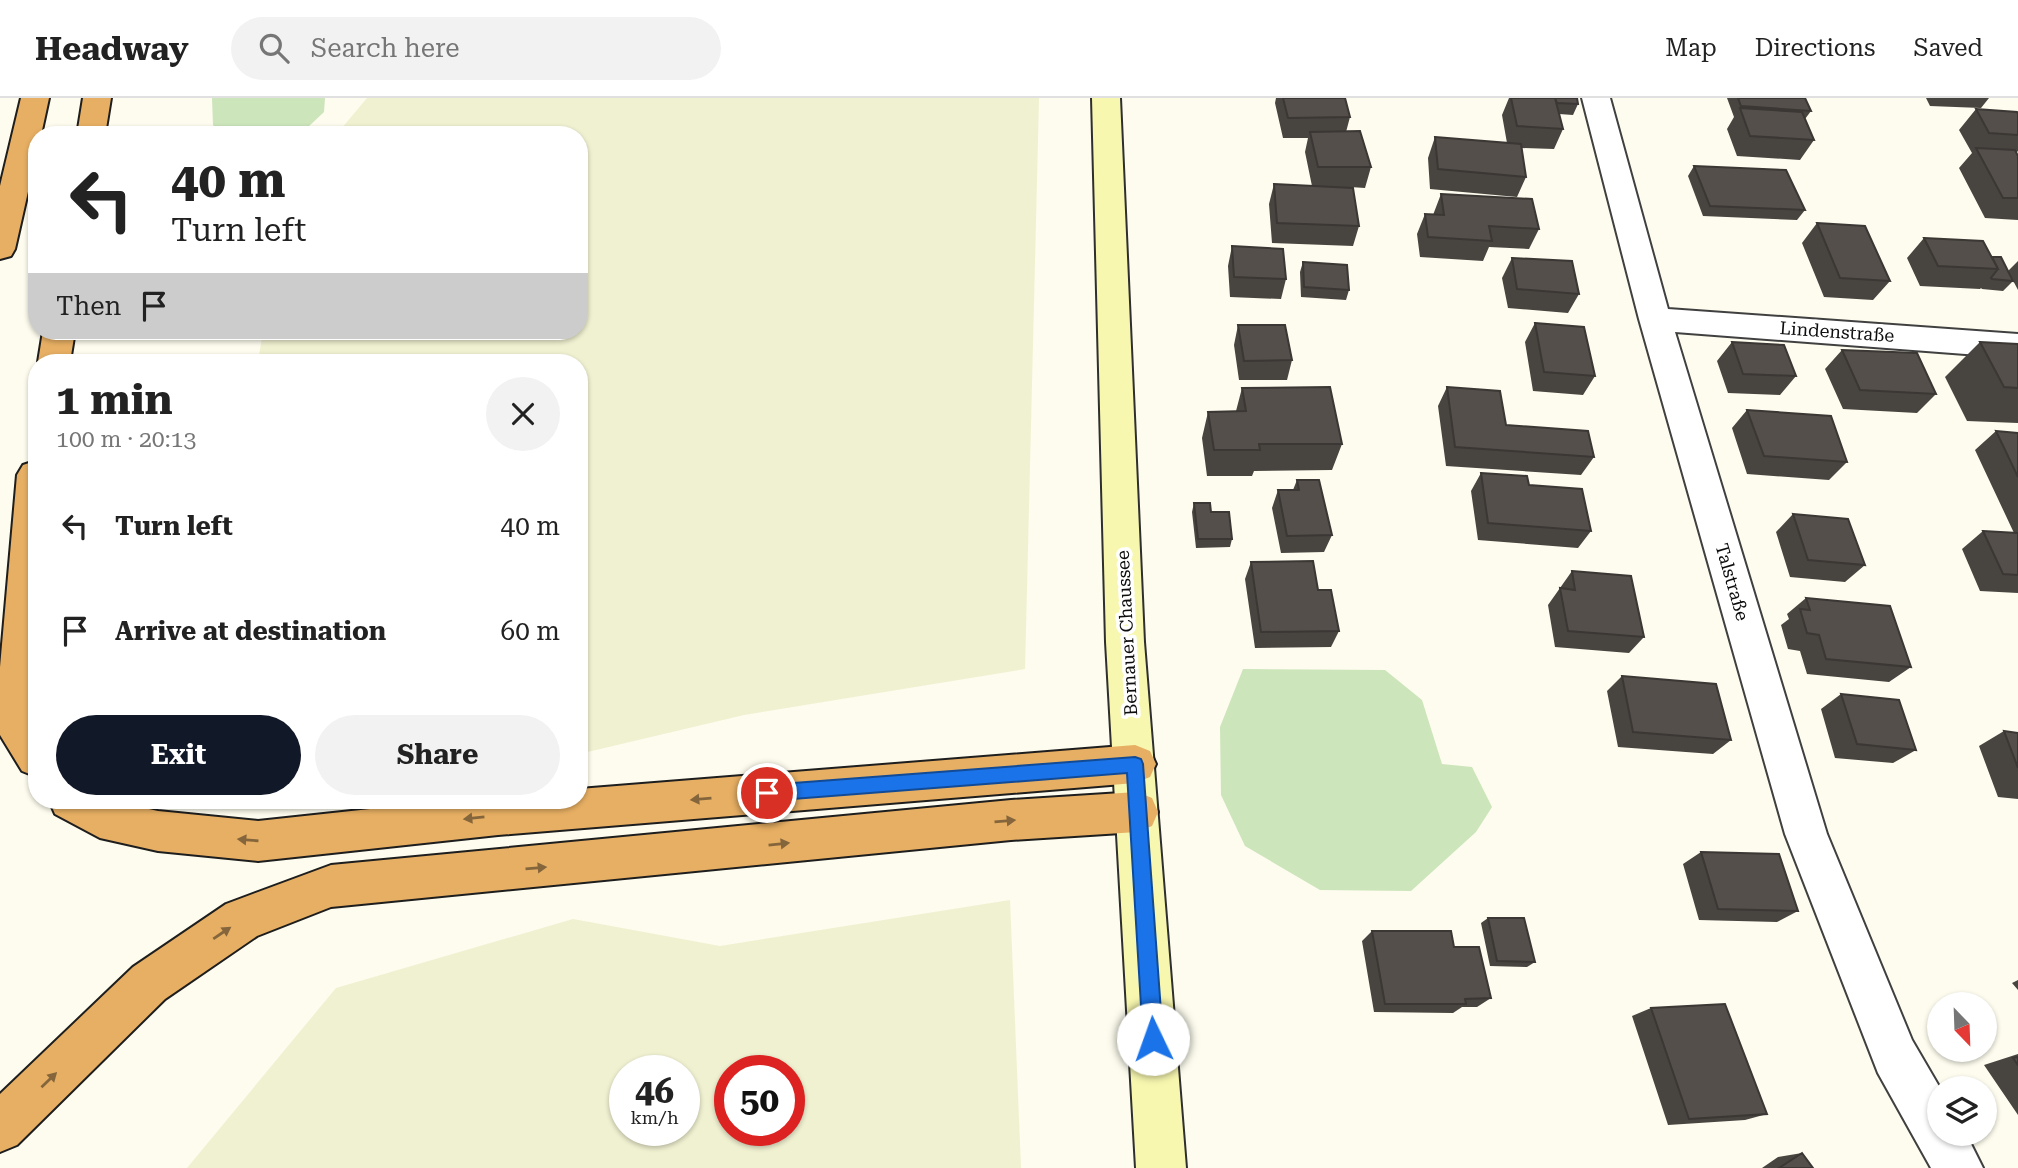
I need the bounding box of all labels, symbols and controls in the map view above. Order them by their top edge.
search box [231,17,721,80]
text: Headway [35,29,189,68]
icon: search [255,29,293,67]
text: Search here [311,33,460,63]
text: Map [1665,34,1717,62]
text: Directions [1755,34,1875,62]
text: Saved [1913,34,1983,62]
text: 40 m [171,152,286,209]
icon: left [56,154,147,245]
text: Turn left [171,211,306,249]
icon: arrive [135,287,173,325]
text: Then [56,291,121,321]
street label: Lindenstraße [1779,317,1895,346]
text: 1 min [56,375,173,424]
button: close [486,377,560,451]
text: 100 m · 20:13 [56,426,196,453]
icon: left [56,507,94,545]
text: Turn left [115,511,233,541]
text: 40 m [501,511,560,541]
street label: Talstraße [1711,541,1754,623]
street label: Bernauer Chaussee [1112,549,1141,716]
icon: arrive [56,612,94,650]
text: Arrive at destination [115,616,386,646]
text: 60 m [501,616,560,646]
button: Exit [56,715,301,795]
button: Share [315,715,560,795]
pin [737,763,797,823]
icon: arrive [748,774,786,812]
one-way arrow [689,793,711,804]
one-way arrow [463,813,485,824]
one-way arrow [994,815,1016,826]
one-way arrow [237,834,259,845]
one-way arrow [768,838,790,849]
one-way arrow [525,862,547,873]
one-way arrow [213,926,231,940]
north arrow [1927,992,1997,1062]
map controls [1927,992,1997,1146]
position arrow [1116,1002,1190,1076]
speed limit sign: 50 [714,1055,805,1146]
text: 46 [635,1071,674,1112]
one-way arrow [41,1072,57,1088]
button: layers [1927,1076,1997,1146]
text: km/h [630,1107,679,1128]

